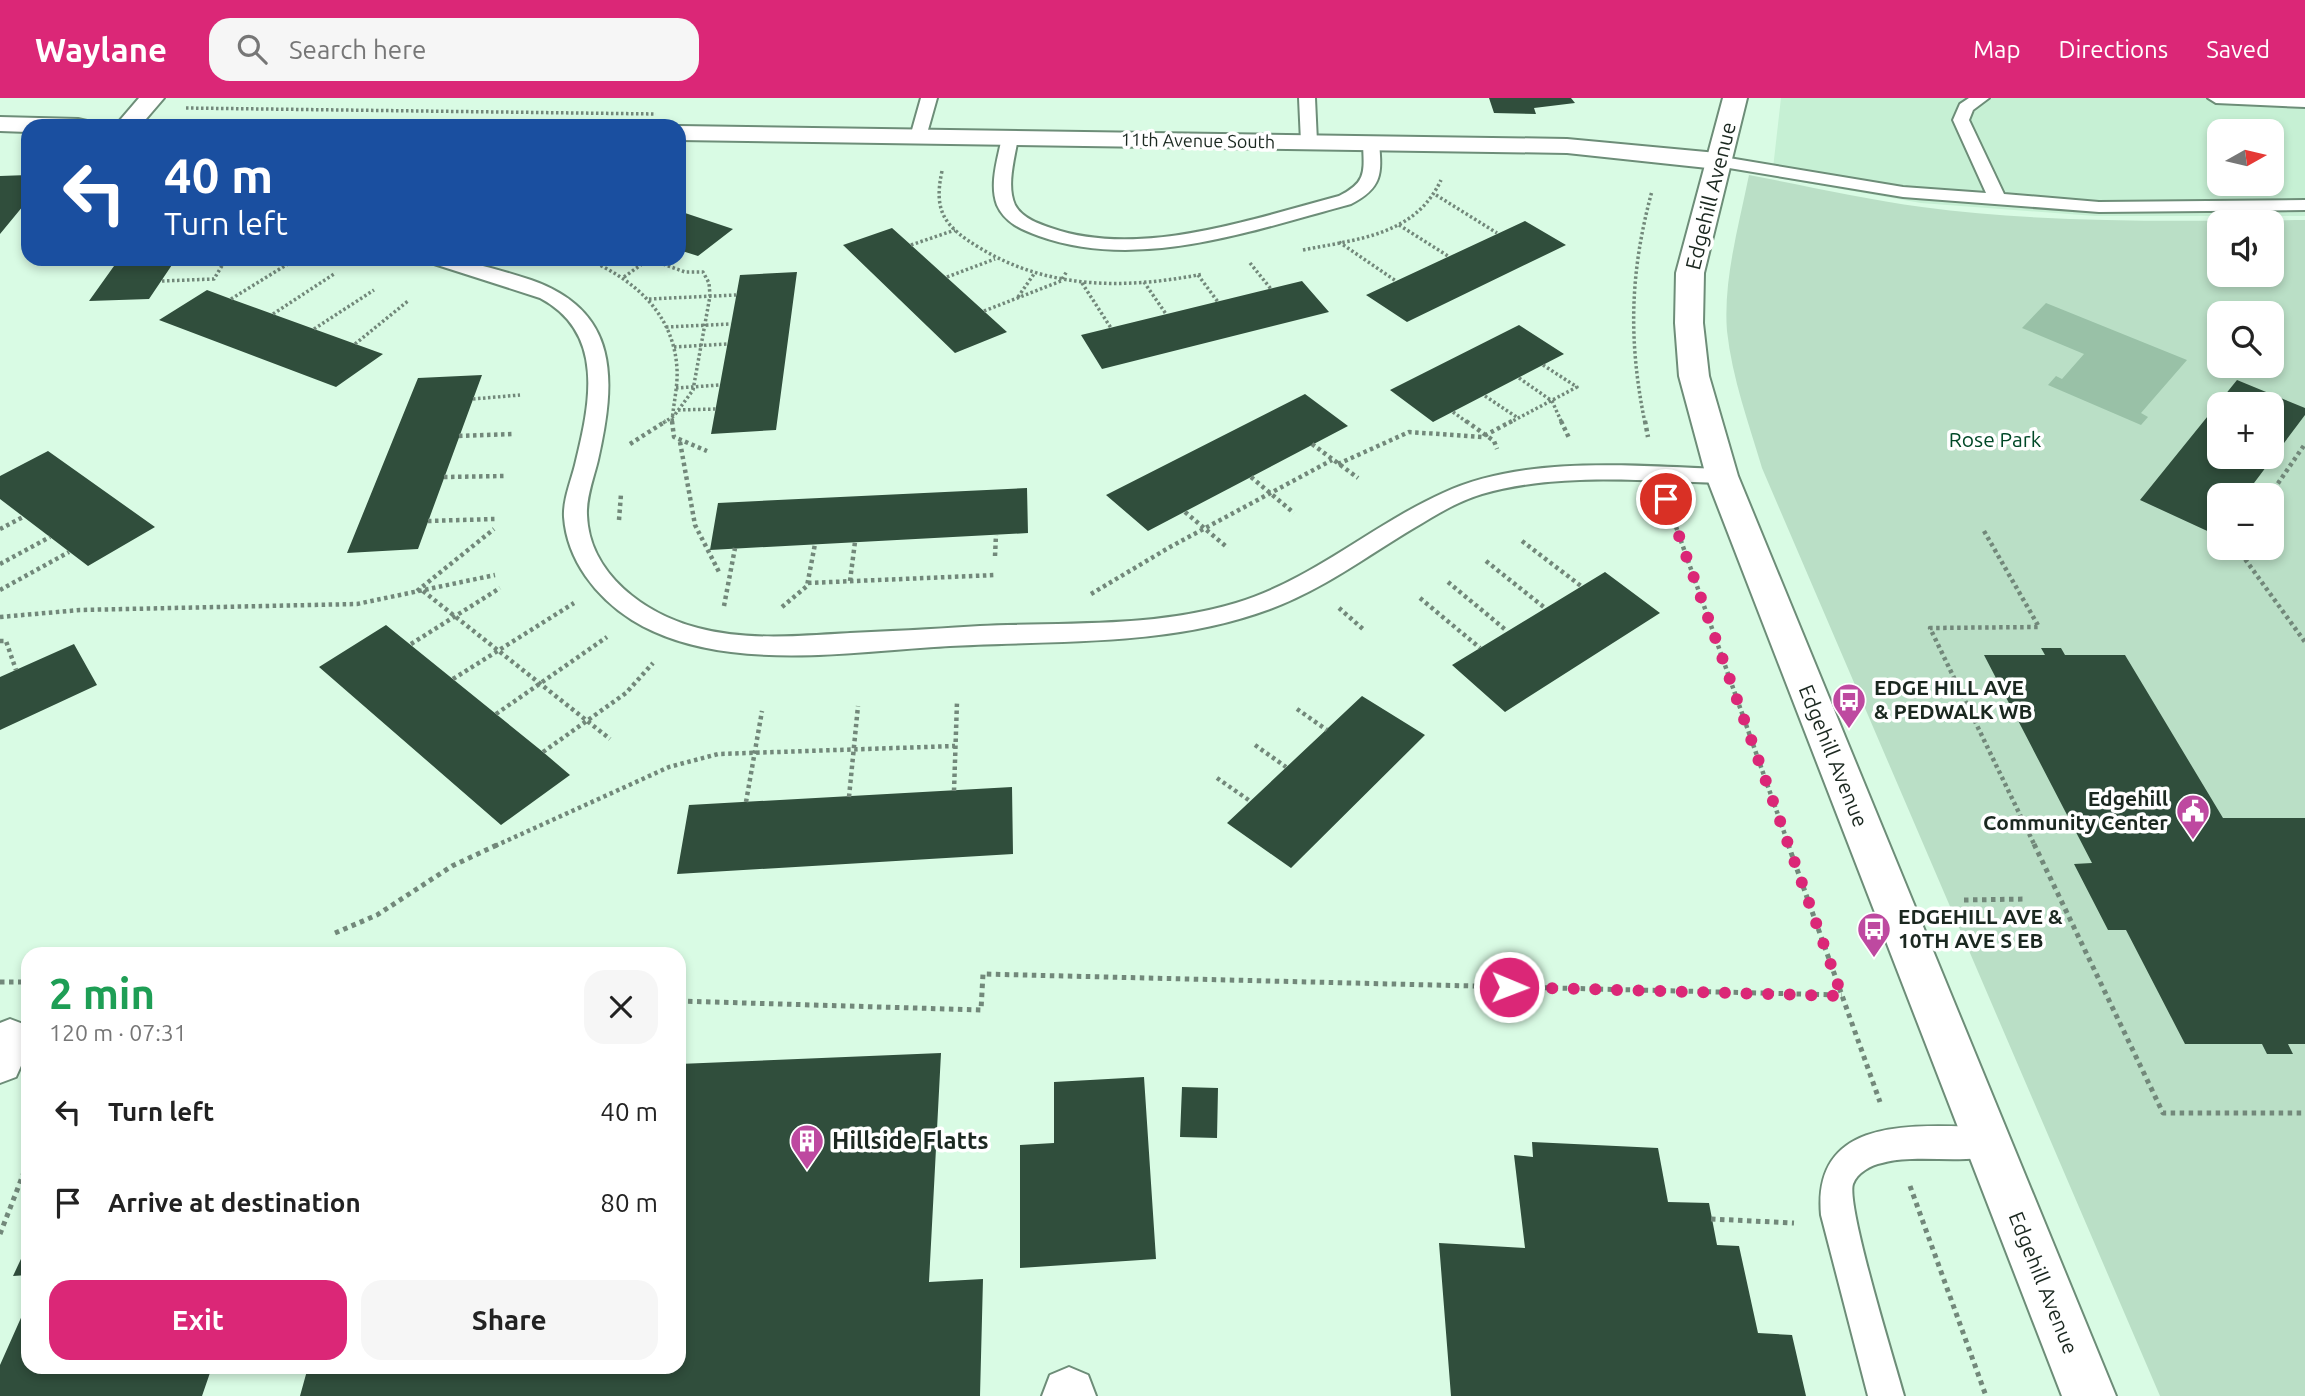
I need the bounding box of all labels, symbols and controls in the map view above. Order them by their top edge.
search box [209,18,699,81]
icon: search [233,30,271,68]
text: Waylane [35,31,167,68]
text: Search here [289,35,426,64]
text: Map [1973,36,2020,63]
text: Directions [2058,36,2168,63]
text: Saved [2206,36,2270,63]
street label: Edgehill Avenue [1680,119,1740,272]
north arrow [2207,119,2284,196]
map controls [2207,119,2284,560]
street label: 11th Avenue South [1121,129,1275,151]
icon: left [49,147,140,238]
text: 40 m [164,147,273,202]
text: Turn left [164,205,288,241]
button: sound [2207,210,2284,287]
button: search [2207,301,2284,378]
button: + [2207,392,2284,469]
park label: Rose Park [1949,427,2042,451]
pin [1636,469,1696,529]
icon: arrive [1647,480,1685,518]
button: − [2207,483,2284,560]
place label: EDGE HILL AVE & PEDWALK WB [1874,675,2032,723]
street label: Edgehill Avenue [1794,681,1873,830]
bus stop icon: EDGE HILL AVE & PEDWALK WB [1830,681,1868,730]
place label: Edgehill Community Center [1983,786,2168,834]
public building icon: Edgehill Community Center [2174,792,2212,841]
place label: EDGEHILL AVE & 10TH AVE S EB [1898,904,2063,952]
bus stop icon: EDGEHILL AVE & 10TH AVE S EB [1855,910,1893,959]
position arrow [1472,950,1546,1024]
text: 2 min [49,970,155,1017]
button: close [584,970,658,1044]
text: 120 m · 07:31 [49,1020,187,1045]
icon: left [49,1093,87,1131]
text: Turn left [108,1097,214,1126]
text: 40 m [600,1097,658,1126]
building icon: Hillside Flatts [788,1122,826,1171]
place label: Hillside Flatts [832,1127,989,1154]
icon: arrive [49,1184,87,1222]
text: Arrive at destination [108,1188,361,1217]
text: 80 m [600,1188,658,1217]
street label: Edgehill Avenue [2004,1208,2083,1357]
button: Exit [49,1280,347,1360]
button: Share [361,1280,658,1360]

